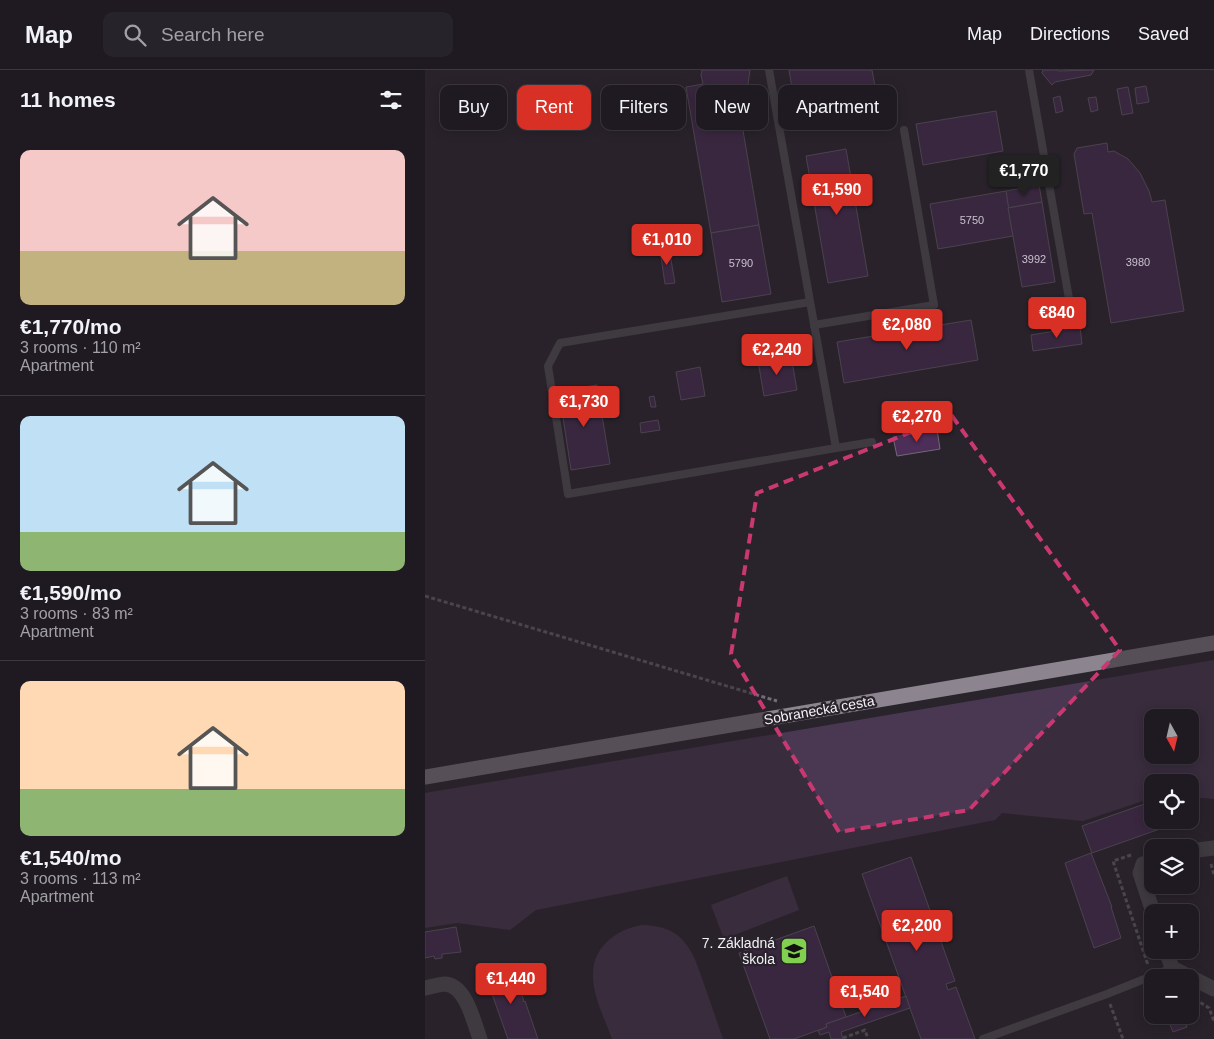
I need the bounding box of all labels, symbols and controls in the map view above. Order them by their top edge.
search box [103,12,453,57]
text: Map [25,21,73,48]
icon: search [121,21,149,49]
text: Search here [161,24,265,45]
text: Map [967,24,1002,44]
text: Directions [1030,24,1110,44]
text: Saved [1138,24,1189,44]
chip: Buy [440,85,507,130]
chip: Rent [517,85,591,130]
chip: Filters [601,85,686,130]
chip: New [696,85,768,130]
chip: Apartment [778,85,897,130]
icon: filters [377,86,405,114]
text: 11 homes [20,88,116,111]
pin: €1,770 [983,154,1065,197]
text: €1,770 [1000,162,1048,179]
pin: €1,590 [796,174,878,216]
text: €1,590 [813,181,861,198]
icon: home [168,183,258,273]
house number: 5750 [960,214,984,226]
pin: €1,010 [626,224,708,266]
text: €1,010 [643,231,691,248]
house number: 3992 [1022,253,1046,265]
house number: 3980 [1126,256,1150,268]
house number: 5790 [729,257,753,269]
pin: €840 [1027,296,1087,339]
text: €840 [1039,304,1075,321]
pin: €2,080 [866,308,948,351]
text: €1,770/mo [20,315,122,338]
text: €2,080 [883,316,931,333]
pin: €2,240 [736,334,818,376]
text: 3 rooms · 110 m² [20,339,141,356]
text: €2,240 [753,341,801,358]
text: Apartment [20,357,94,374]
pin: €1,730 [543,386,625,428]
text: €1,730 [560,393,608,410]
pin: €2,270 [876,400,958,443]
text: €2,270 [893,408,941,425]
icon: home [168,448,258,538]
text: €1,590/mo [20,581,122,604]
text: 3 rooms · 83 m² [20,605,133,622]
text: Apartment [20,623,94,640]
street label: Sobranecká cesta [762,692,876,728]
north arrow [1144,709,1199,764]
map controls [1144,709,1199,1024]
icon: home [168,713,258,803]
button: locate [1144,774,1199,829]
button: layers [1144,839,1199,894]
text: €1,540/mo [20,846,122,869]
text: 3 rooms · 113 m² [20,870,141,887]
text: Apartment [20,888,94,905]
button: + [1144,904,1199,959]
pin: €2,200 [876,910,958,952]
text: €2,200 [893,917,941,934]
place label: 7. Základná škola [702,935,775,967]
school or university icon: 7. Základná škola [779,936,809,966]
pin: €1,440 [470,962,552,1005]
button: − [1144,969,1199,1024]
text: €1,440 [487,970,535,987]
pin: €1,540 [824,976,906,1018]
text: €1,540 [841,983,889,1000]

